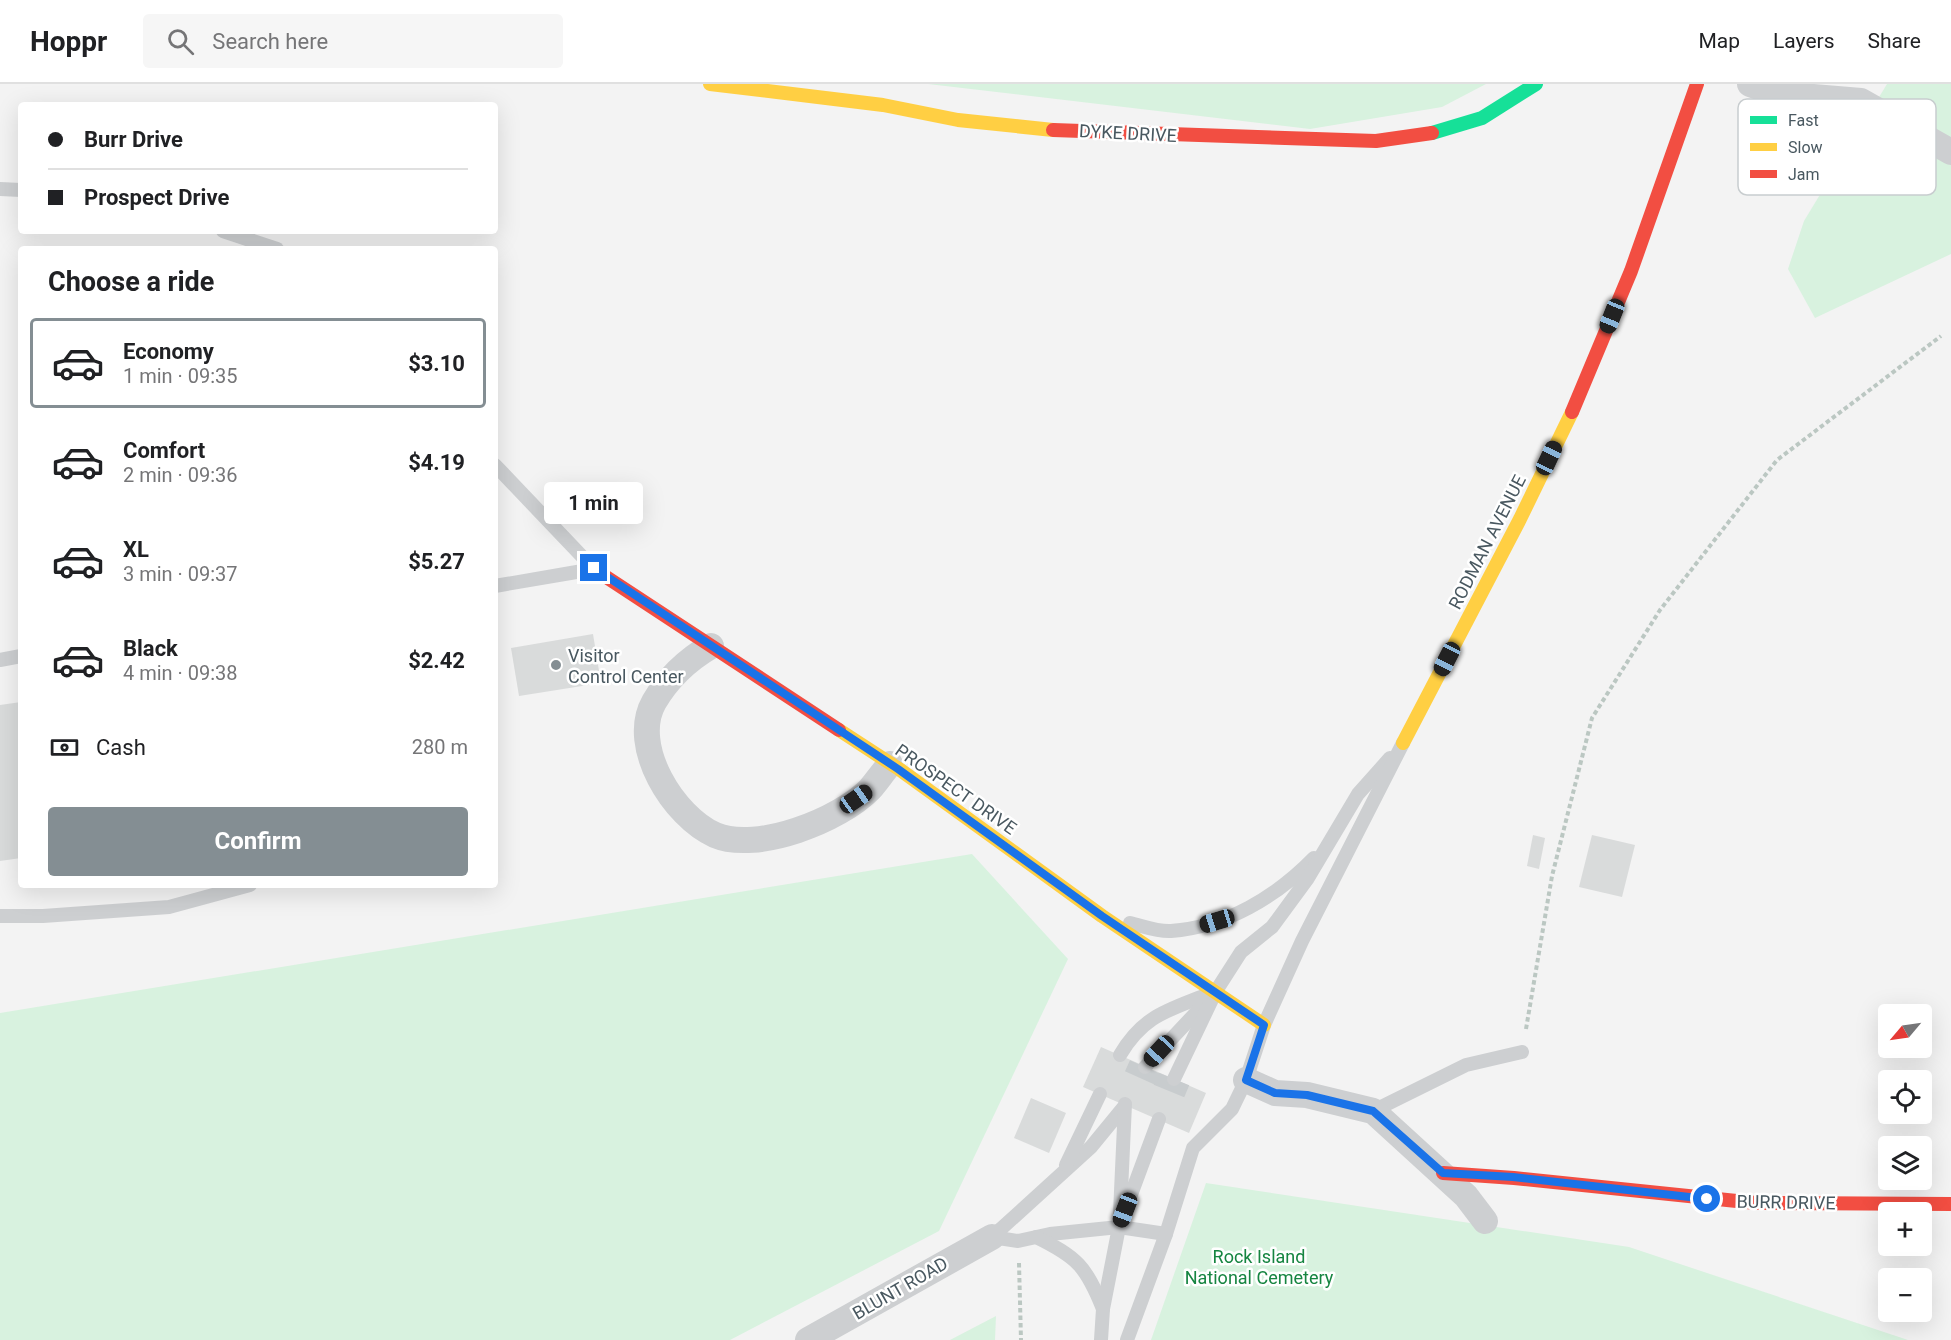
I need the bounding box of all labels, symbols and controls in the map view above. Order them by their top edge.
search box [143,14,563,68]
text: Hoppr [30,25,107,58]
icon: search [164,25,197,58]
text: Search here [212,29,328,54]
text: Map [1698,29,1740,53]
text: Layers [1773,29,1834,53]
text: Share [1867,29,1921,53]
legend [1738,99,1936,195]
text: Fast [1788,111,1819,130]
street label: DYKE DRIVE [1079,120,1177,146]
text: Burr Drive [84,127,183,152]
text: Slow [1788,138,1823,157]
text: Jam [1788,165,1820,184]
text: Prospect Drive [84,185,229,210]
text: Choose a ride [48,266,214,298]
car [1597,296,1627,336]
icon: car [51,336,105,390]
text: Economy [123,339,214,364]
text: $3.10 [408,351,465,376]
text: 1 min · 09:35 [123,364,238,388]
icon: car [51,435,105,489]
text: Comfort [123,438,205,463]
car [1533,438,1565,478]
text: $4.19 [408,450,465,475]
text: 2 min · 09:36 [123,463,238,487]
street label: RODMAN AVENUE [1444,471,1530,613]
callout: 1 min [544,481,644,523]
text: 1 min [568,491,619,515]
icon: car [51,534,105,588]
text: XL [123,537,149,562]
text: $5.27 [408,549,465,574]
route end [580,554,607,581]
text: 3 min · 09:37 [123,562,238,586]
icon: car [51,633,105,687]
text: Black [123,636,178,661]
car [1431,639,1463,679]
place label: Visitor Control Center [568,645,684,687]
text: $2.42 [408,648,465,673]
marker: Visitor Control Center [549,658,563,672]
text: 4 min · 09:38 [123,661,238,685]
icon: cash [48,731,81,764]
text: Cash [96,735,146,760]
text: 280 m [412,735,468,759]
street label: PROSPECT DRIVE [891,739,1021,839]
car [836,781,876,817]
button: Confirm [48,807,468,876]
car [1197,907,1237,935]
north arrow [1878,1004,1932,1058]
map controls [1878,1004,1932,1322]
car [1140,1032,1178,1070]
button: locate [1878,1070,1932,1124]
button: layers [1878,1136,1932,1190]
route start [1693,1185,1720,1212]
car [1110,1190,1140,1230]
street label: BURR DRIVE [1736,1191,1836,1213]
button: + [1878,1202,1932,1256]
park label: Rock Island National Cemetery [1185,1246,1334,1288]
street label: BLUNT ROAD [849,1252,951,1324]
button: − [1878,1268,1932,1322]

